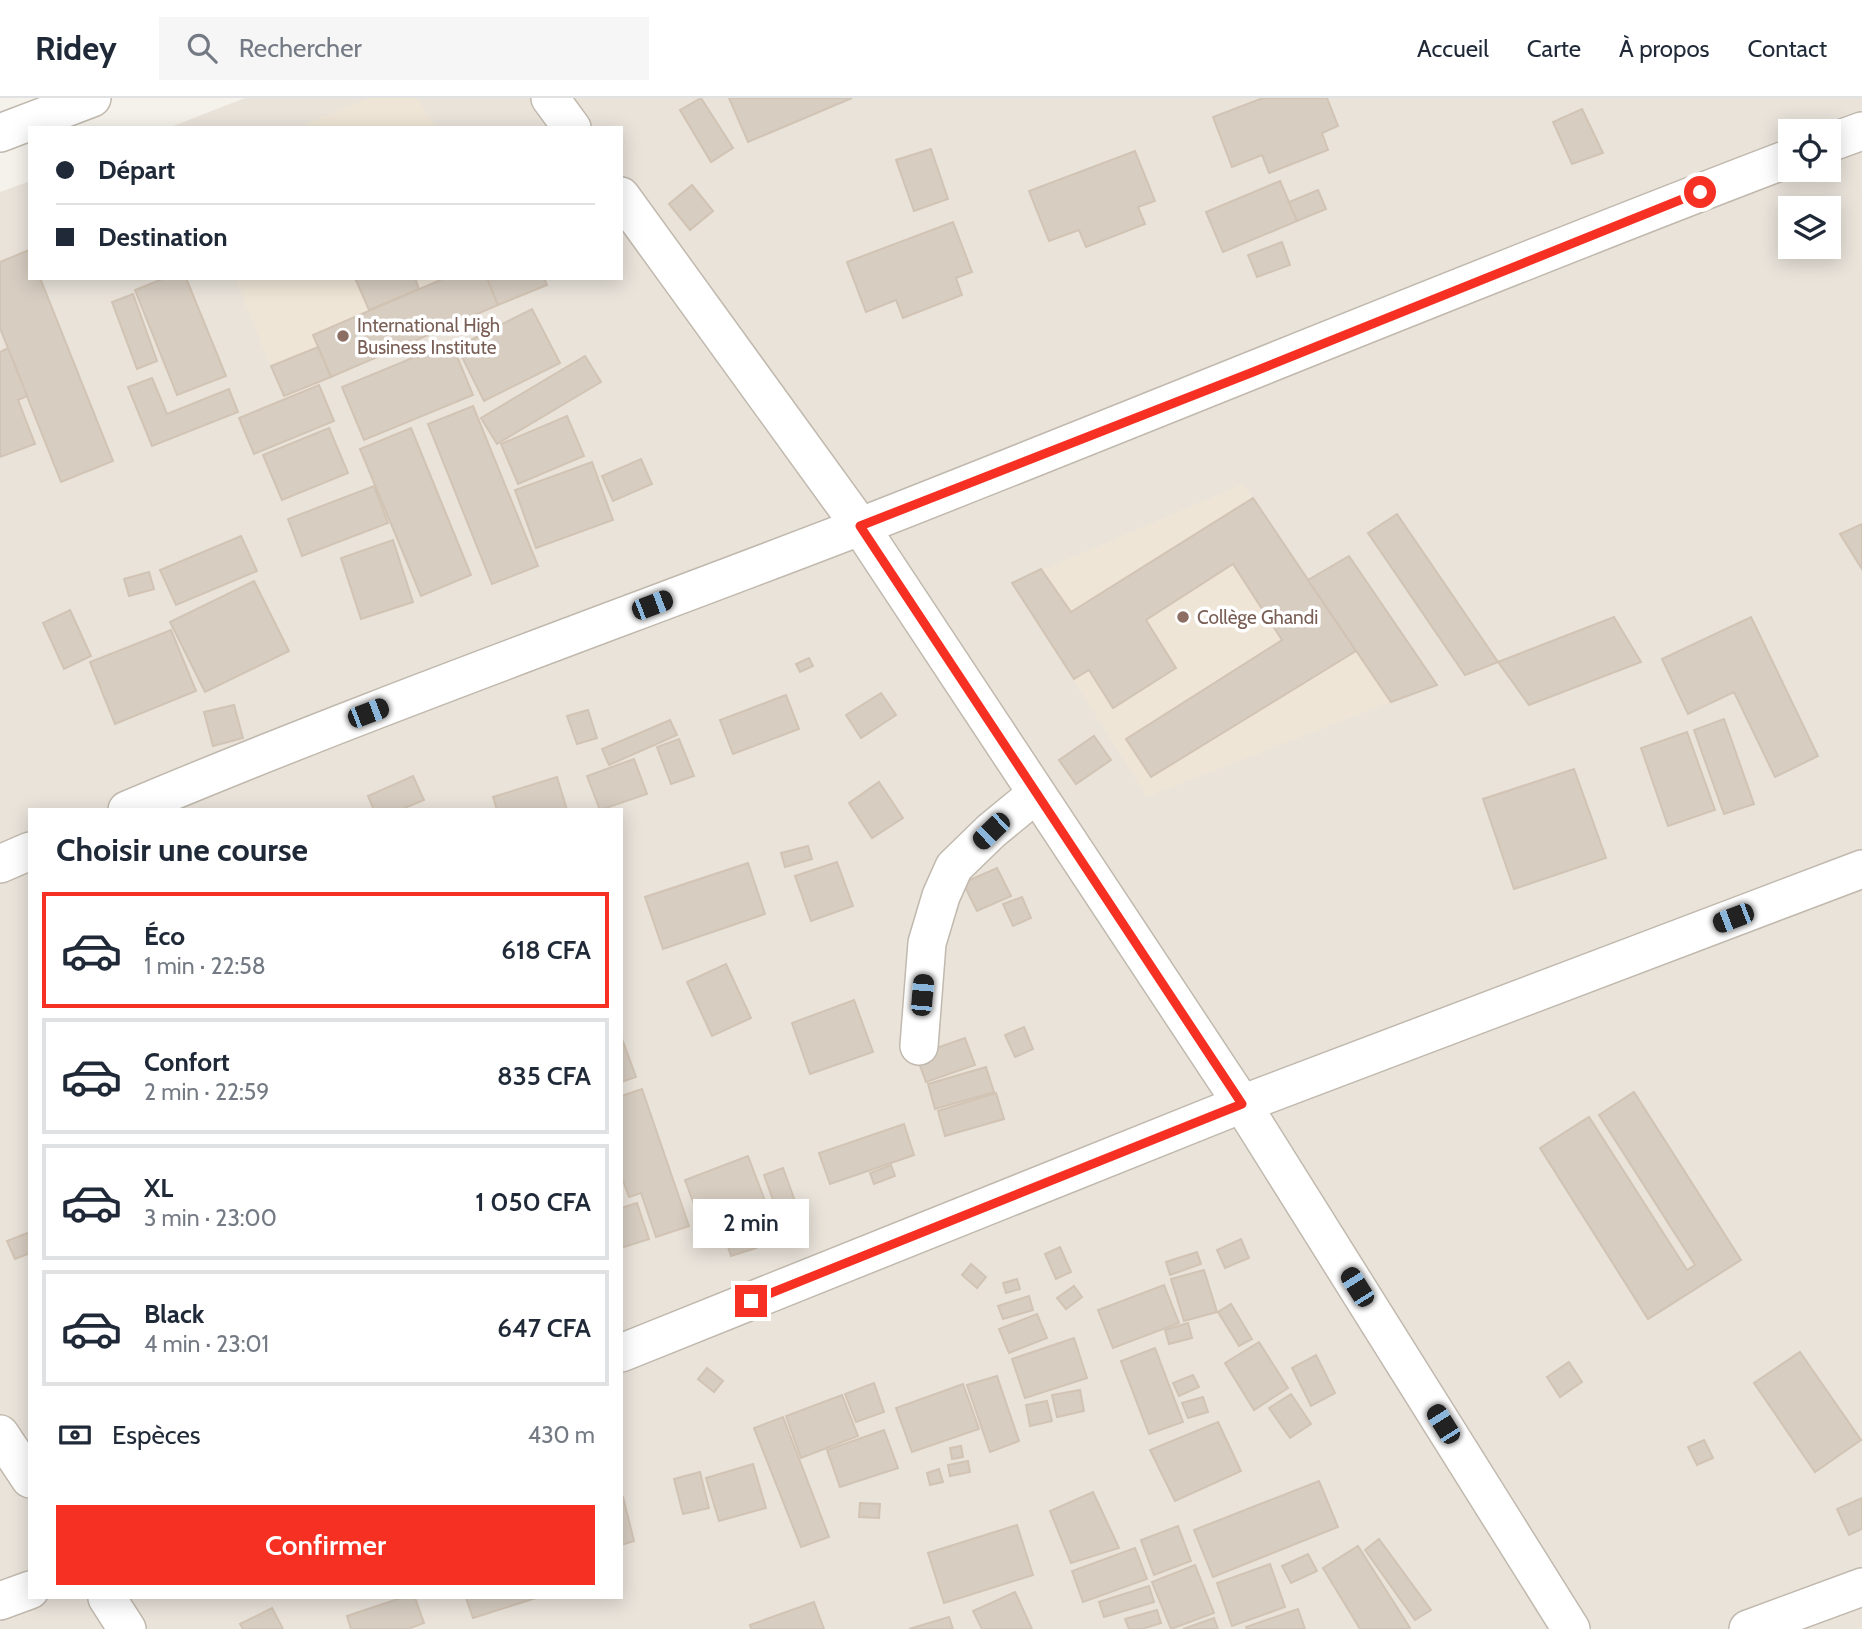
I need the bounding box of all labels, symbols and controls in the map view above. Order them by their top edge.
search box [159,17,649,80]
text: Ridey [35,28,117,68]
icon: search [183,29,221,67]
text: Rechercher [239,32,362,64]
text: Accueil [1417,34,1489,63]
text: Carte [1527,34,1581,63]
text: À propos [1619,34,1710,63]
text: Contact [1748,34,1827,63]
map controls [1778,119,1841,259]
button: locate [1778,119,1841,182]
text: Départ [98,154,175,186]
route start [1684,176,1716,208]
button: layers [1778,196,1841,259]
text: Destination [98,221,228,253]
place label: International High Business Institute [357,314,500,359]
marker: International High Business Institute [335,328,351,344]
car [629,588,676,622]
place label: Collège Ghandi [1197,606,1318,629]
marker: Collège Ghandi [1175,609,1191,625]
car [345,696,392,730]
car [969,809,1014,853]
text: Choisir une course [56,830,308,869]
car [1710,901,1757,935]
icon: car [60,919,123,982]
text: Éco [144,920,185,952]
text: 618 CFA [501,934,591,966]
text: 1 min · 22:58 [144,952,266,980]
car [910,973,935,1017]
icon: car [60,1045,123,1108]
text: Confort [144,1046,230,1078]
text: 835 CFA [497,1060,591,1092]
text: 2 min · 22:59 [144,1078,269,1106]
icon: car [60,1171,123,1234]
text: XL [144,1172,173,1204]
text: 1 050 CFA [475,1186,591,1218]
callout: 2 min [693,1200,809,1248]
text: 3 min · 23:00 [144,1204,277,1232]
text: 2 min [723,1209,779,1237]
car [1337,1264,1378,1310]
route end [735,1285,767,1317]
icon: car [60,1297,123,1360]
text: Black [144,1298,204,1330]
text: 647 CFA [497,1312,591,1344]
text: 4 min · 23:01 [144,1330,269,1358]
car [1423,1401,1464,1447]
icon: cash [56,1416,94,1454]
text: Espèces [112,1419,201,1451]
text: 430 m [528,1421,595,1449]
button: Confirmer [56,1505,595,1585]

